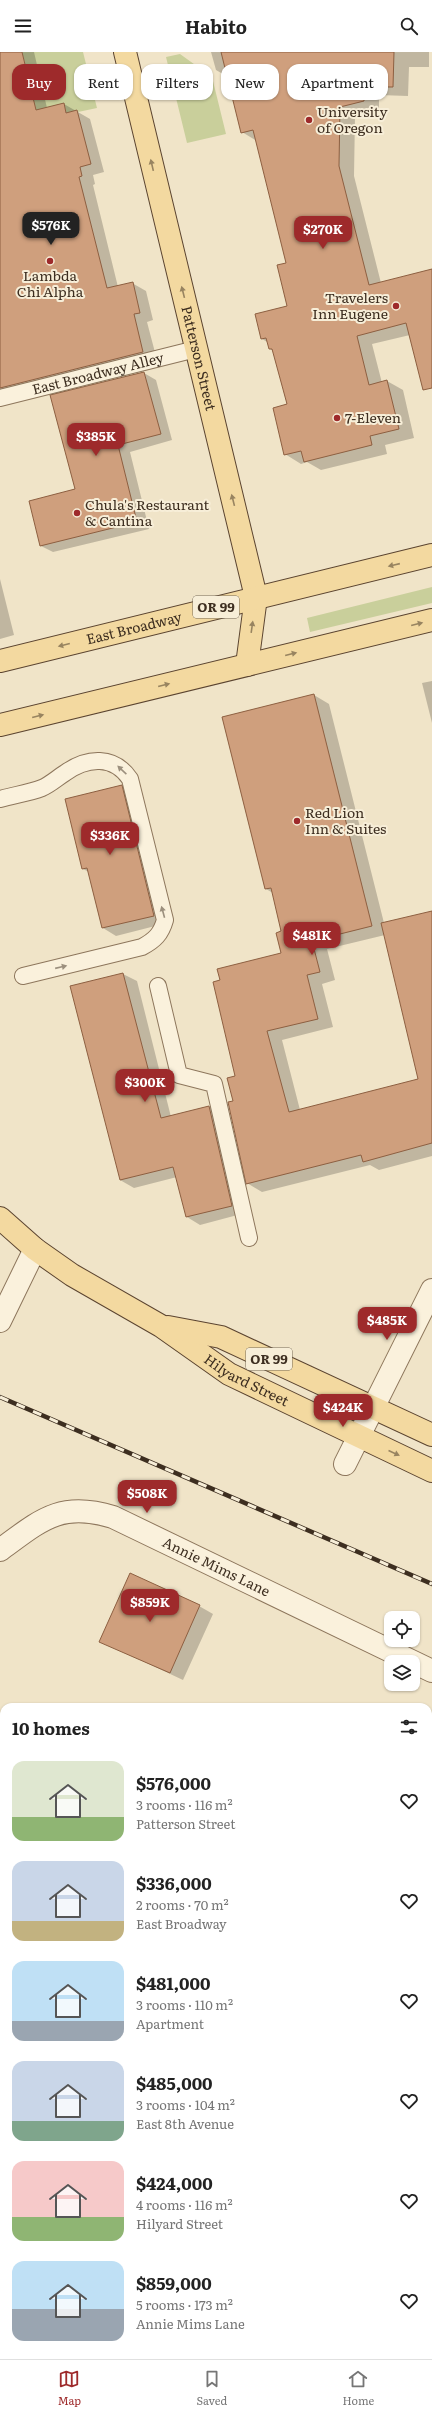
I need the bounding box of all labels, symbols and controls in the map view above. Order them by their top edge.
text: Habito [185,13,247,40]
icon: menu [12,15,34,37]
icon: search [398,15,420,37]
chip: Buy [12,64,66,100]
chip: Rent [74,64,133,100]
chip: Filters [141,64,213,100]
chip: New [221,64,279,100]
chip: Apartment [287,64,388,100]
place label: University of Oregon [317,101,388,137]
marker: University of Oregon [304,115,314,125]
one-way arrow [149,159,155,171]
pin: $576K [23,212,79,246]
text: $576K [31,215,71,234]
pin: $270K [295,216,351,250]
text: $270K [303,219,343,238]
marker: Lambda Chi Alpha [45,256,55,266]
place label: Lambda Chi Alpha [17,265,84,301]
one-way arrow [179,285,185,298]
place label: Travelers Inn Eugene [312,287,388,323]
marker: Travelers Inn Eugene [391,301,401,311]
street label: Patterson Street [177,304,222,413]
street label: East Broadway Alley [30,346,167,399]
place label: 7-Eleven [345,407,401,427]
marker: 7-Eleven [332,413,342,423]
pin: $385K [68,423,124,457]
text: $385K [76,426,116,445]
place label: Chula's Restaurant & Cantina [85,494,210,530]
one-way arrow [230,494,236,506]
marker: Chula's Restaurant & Cantina [72,508,82,518]
one-way arrow [388,562,400,568]
road number: OR 99 [193,596,239,618]
street label: East Broadway [84,606,184,648]
one-way arrow [411,620,423,626]
one-way arrow [249,621,256,633]
one-way arrow [58,642,70,648]
one-way arrow [284,651,297,657]
one-way arrow [158,682,170,688]
one-way arrow [32,712,44,718]
one-way arrow [117,766,127,775]
place label: Red Lion Inn & Suites [305,802,386,838]
marker: Red Lion Inn & Suites [292,816,302,826]
pin: $336K [82,822,138,856]
text: $336K [90,825,130,844]
one-way arrow [160,905,166,917]
pin: $481K [284,922,340,956]
text: $481K [293,925,331,944]
one-way arrow [55,964,67,970]
pin: $300K [117,1069,173,1103]
text: $300K [124,1072,166,1091]
pin: $485K [359,1307,415,1341]
text: $485K [367,1310,407,1329]
street label: Hilyard Street [200,1348,293,1410]
road number: OR 99 [246,1348,292,1370]
pin: $424K [315,1394,371,1428]
text: $424K [323,1397,363,1416]
one-way arrow [388,1450,399,1456]
pin: $508K [119,1480,175,1514]
text: $508K [127,1483,167,1502]
street label: Annie Mims Lane [160,1531,274,1600]
pin: $859K [122,1589,178,1623]
text: $859K [130,1592,170,1611]
map controls [384,1611,420,1691]
button: locate [384,1611,420,1647]
button: layers [384,1655,420,1691]
text: 10 homes [12,1715,90,1740]
icon: filters [398,1716,420,1738]
text: $576,000 [136,1770,211,1795]
icon: home [44,1777,92,1825]
icon: heart [398,1790,420,1812]
text: 3 rooms · 116 m² [136,1795,233,1814]
text: Patterson Street [136,1814,235,1833]
text: $336,000 [136,1870,212,1895]
icon: home [44,1877,92,1925]
icon: heart [398,1890,420,1912]
text: 2 rooms · 70 m² [136,1895,229,1914]
text: East Broadway [136,1914,227,1933]
text: $481,000 [136,1970,210,1995]
icon: home [44,1977,92,2025]
icon: heart [398,1990,420,2012]
text: 3 rooms · 110 m² [136,1995,233,2014]
text: Apartment [136,2014,204,2033]
text: $485,000 [136,2070,213,2095]
icon: home [44,2077,92,2125]
icon: heart [398,2090,420,2112]
text: 3 rooms · 104 m² [136,2095,235,2114]
text: East 8th Avenue [136,2114,234,2133]
text: $424,000 [136,2170,213,2195]
icon: home [44,2177,92,2225]
icon: heart [398,2190,420,2212]
text: 4 rooms · 116 m² [136,2195,233,2214]
text: Hilyard Street [136,2214,223,2233]
text: $859,000 [136,2270,212,2295]
icon: home [44,2277,92,2325]
icon: heart [398,2290,420,2312]
text: 5 rooms · 173 m² [136,2295,233,2314]
text: Annie Mims Lane [136,2314,245,2333]
tab: Map [58,2368,81,2408]
tab: Saved [196,2368,227,2408]
tab: Home [343,2368,374,2408]

